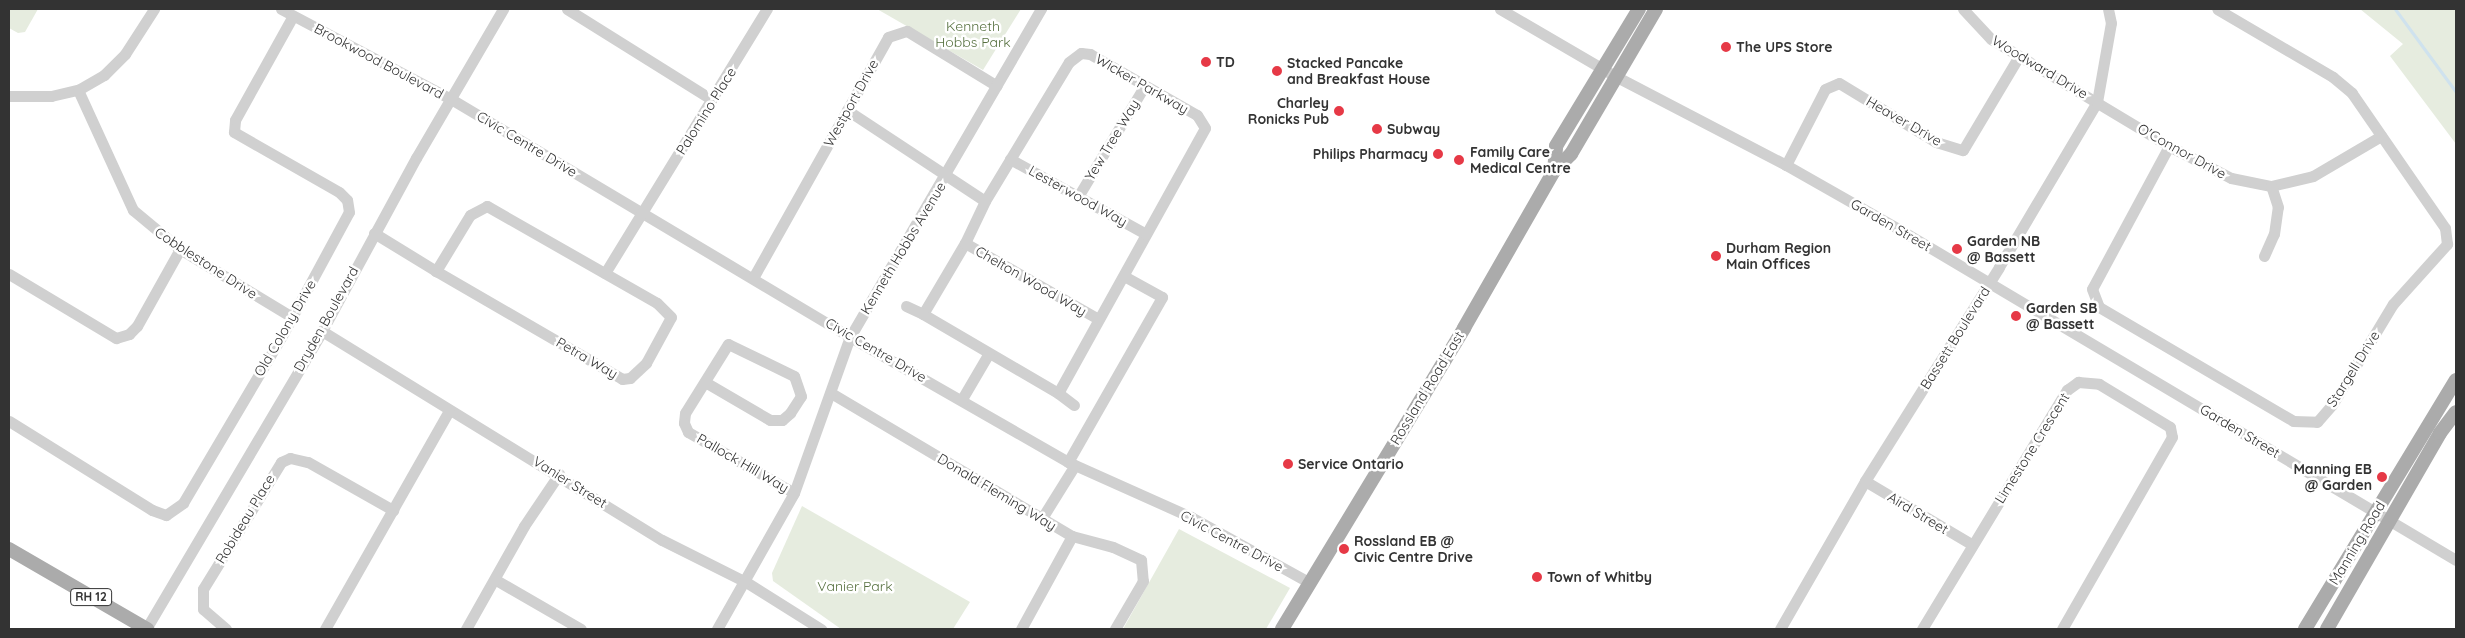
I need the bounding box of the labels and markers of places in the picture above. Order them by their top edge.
place label: The UPS Store [1736,39,1833,55]
marker: The UPS Store [1720,41,1732,53]
place label: TD [1216,54,1235,70]
place label: Stacked Pancake and Breakfast House [1287,55,1430,88]
marker: TD [1200,56,1212,68]
marker: Stacked Pancake and Breakfast House [1271,65,1283,77]
place label: Charley Ronicks Pub [1248,95,1329,128]
marker: Charley Ronicks Pub [1333,105,1345,117]
place label: Subway [1387,121,1440,137]
marker: Subway [1371,123,1383,135]
place label: Family Care Medical Centre [1470,144,1571,176]
place label: Philips Pharmacy [1313,146,1428,162]
marker: Philips Pharmacy [1432,148,1444,160]
marker: Family Care Medical Centre [1452,153,1466,167]
place label: Garden NB @ Bassett [1967,233,2040,266]
place label: Durham Region Main Offices [1726,240,1831,272]
marker: Garden NB @ Bassett [1951,243,1963,255]
marker: Durham Region Main Offices [1710,250,1722,262]
place label: Garden SB @ Bassett [2026,300,2097,332]
marker: Garden SB @ Bassett [2010,310,2022,322]
place label: Service Ontario [1298,456,1404,472]
marker: Service Ontario [1282,458,1294,470]
place label: Manning EB @ Garden [2293,461,2372,494]
marker: Manning EB @ Garden [2376,471,2388,483]
place label: Rossland EB @ Civic Centre Drive [1354,533,1473,566]
marker: Rossland EB @ Civic Centre Drive [1338,543,1350,555]
place label: Town of Whitby [1547,569,1652,585]
marker: Town of Whitby [1531,571,1543,583]

